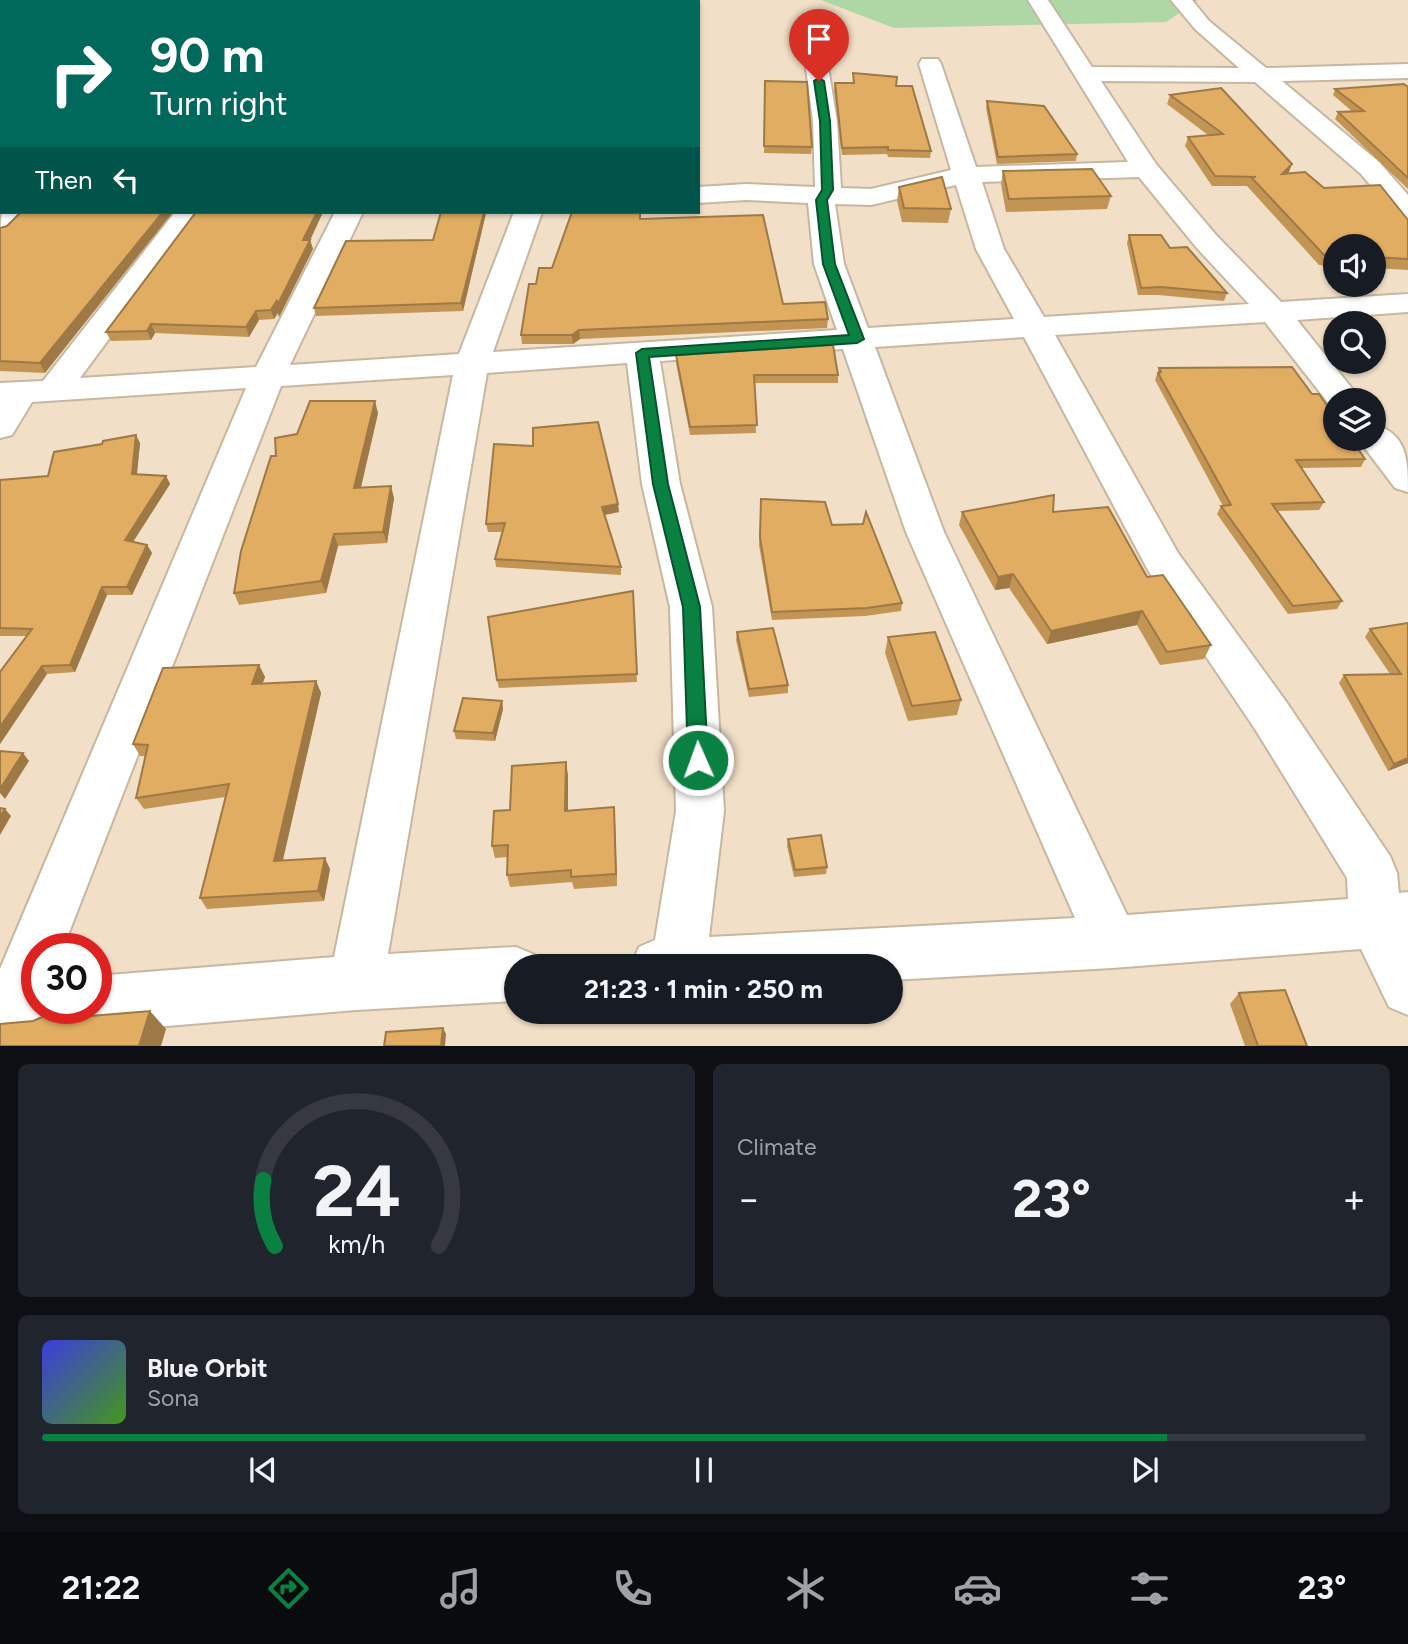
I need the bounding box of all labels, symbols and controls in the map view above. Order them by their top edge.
pin [789,9,849,81]
icon: arrive [800,20,838,58]
text: 90 m [150,25,265,84]
icon: right [35,28,126,119]
text: Turn right [150,85,288,123]
icon: left [107,161,145,199]
text: Then [35,164,93,196]
map controls [1323,234,1386,451]
button: sound [1323,234,1386,297]
button: search [1323,311,1386,374]
button: layers [1323,388,1386,451]
position arrow [661,723,735,797]
speed limit sign: 30 [21,933,112,1024]
text: 21:23 · 1 min · 250 m [584,973,823,1005]
text: Climate [737,1133,816,1161]
text: 24 [312,1148,401,1235]
text: 23° [1012,1168,1091,1230]
text: − [737,1176,761,1222]
text: + [1342,1176,1366,1222]
text: km/h [328,1229,385,1259]
text: Blue Orbit [147,1352,268,1384]
text: Sona [147,1384,199,1412]
icon: previous [244,1451,282,1489]
icon: pause [685,1451,723,1489]
icon: next [1126,1451,1164,1489]
icon: directions [264,1564,313,1613]
icon: music [436,1564,485,1613]
icon: phone [608,1564,657,1613]
icon: climate [781,1564,830,1613]
icon: car [953,1564,1002,1613]
icon: filters [1125,1564,1174,1613]
text: 21:22 [62,1569,140,1607]
text: 23° [1298,1569,1346,1607]

